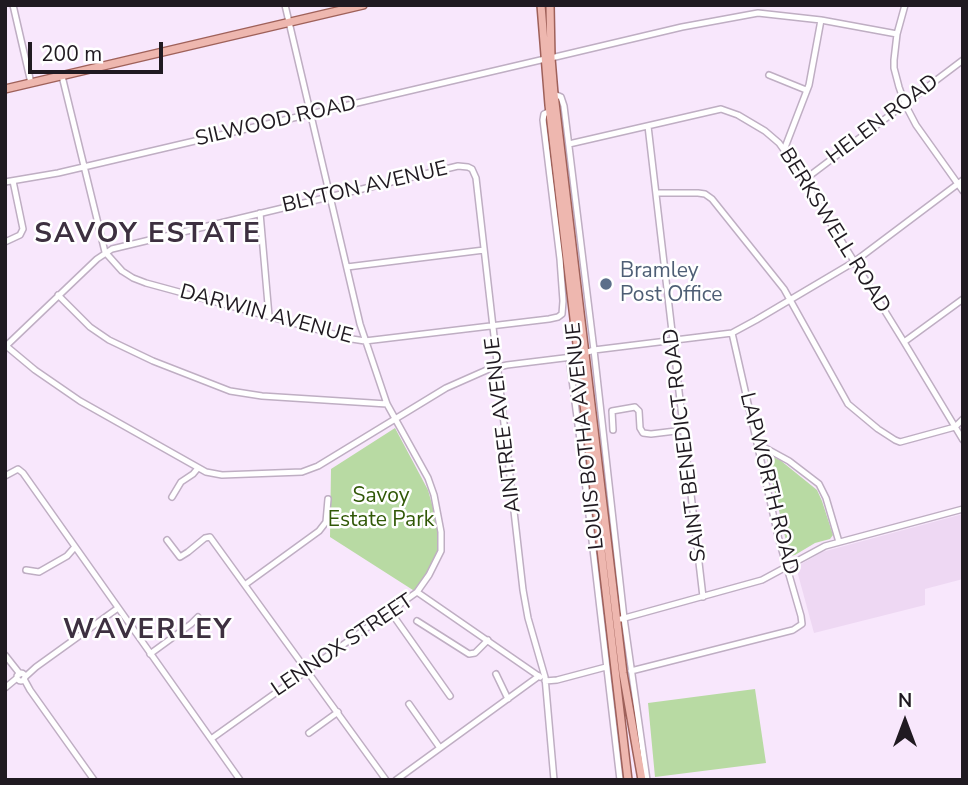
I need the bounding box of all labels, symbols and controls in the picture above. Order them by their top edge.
scale bar [32,28,166,72]
text: 200 m [41,40,102,68]
street label: HELEN ROAD [822,70,944,170]
street label: SILWOOD ROAD [193,91,359,153]
street label: BERKSWELL ROAD [773,144,895,318]
street label: BLYTON AVENUE [280,157,450,219]
district label: SAVOY ESTATE [36,218,260,252]
place label: Bramley Post Office [620,259,722,309]
marker: Bramley Post Office [598,276,614,292]
street label: DARWIN AVENUE [177,280,355,350]
street label: LOUIS BOTHA AVENUE [562,321,610,551]
street label: SAINT BENEDICT ROAD [659,327,713,563]
street label: AINTREE AVENUE [481,336,527,514]
street label: LAPWORTH ROAD [733,390,803,578]
park label: Savoy Estate Park [328,484,434,534]
street label: LENNOX STREET [267,589,419,703]
district label: WAVERLEY [64,614,232,648]
north arrow [870,687,940,757]
text: N [898,688,912,714]

